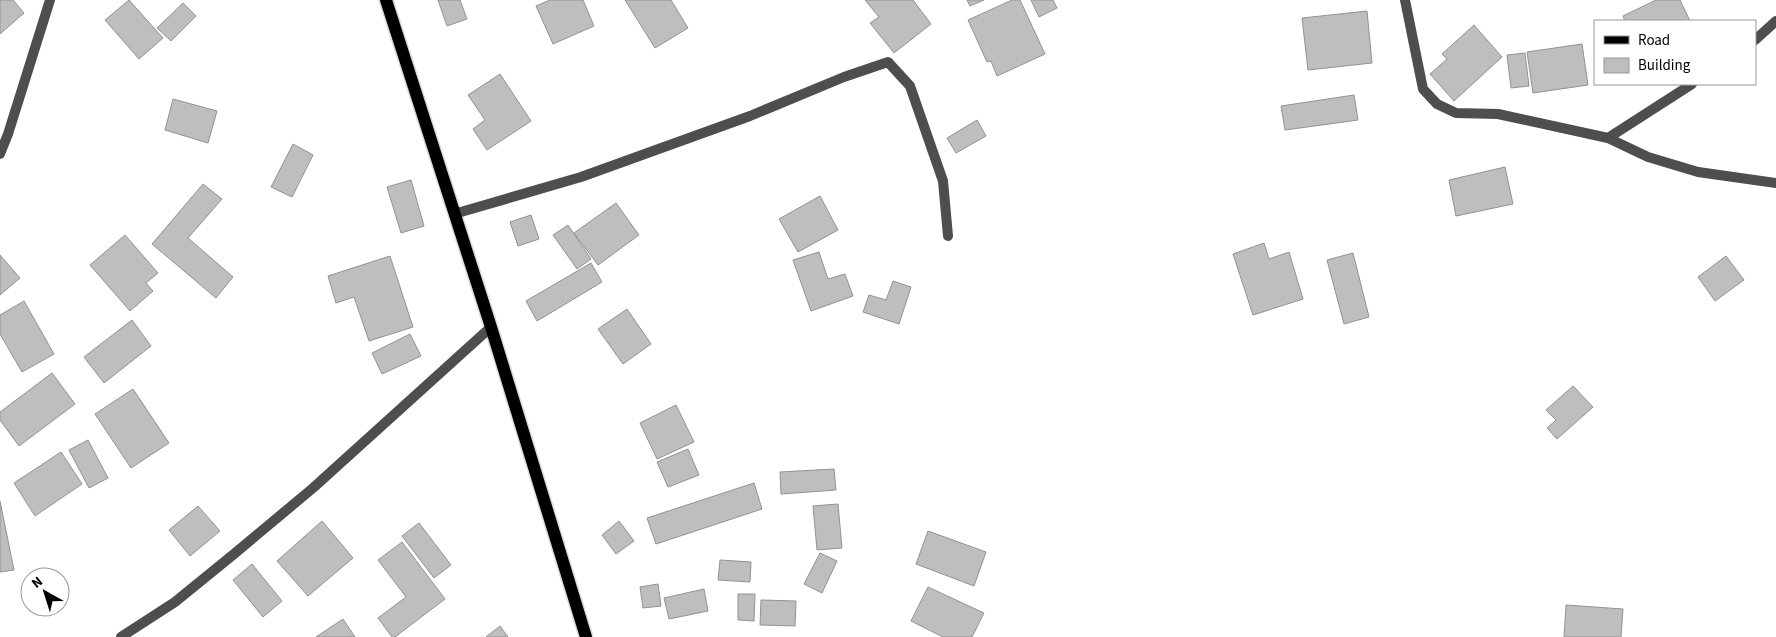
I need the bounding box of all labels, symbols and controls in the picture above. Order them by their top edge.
legend [1594,20,1756,85]
text: Road [1638,30,1670,51]
text: Building [1638,55,1691,76]
north arrow [20,567,70,617]
text: N [28,572,47,593]

